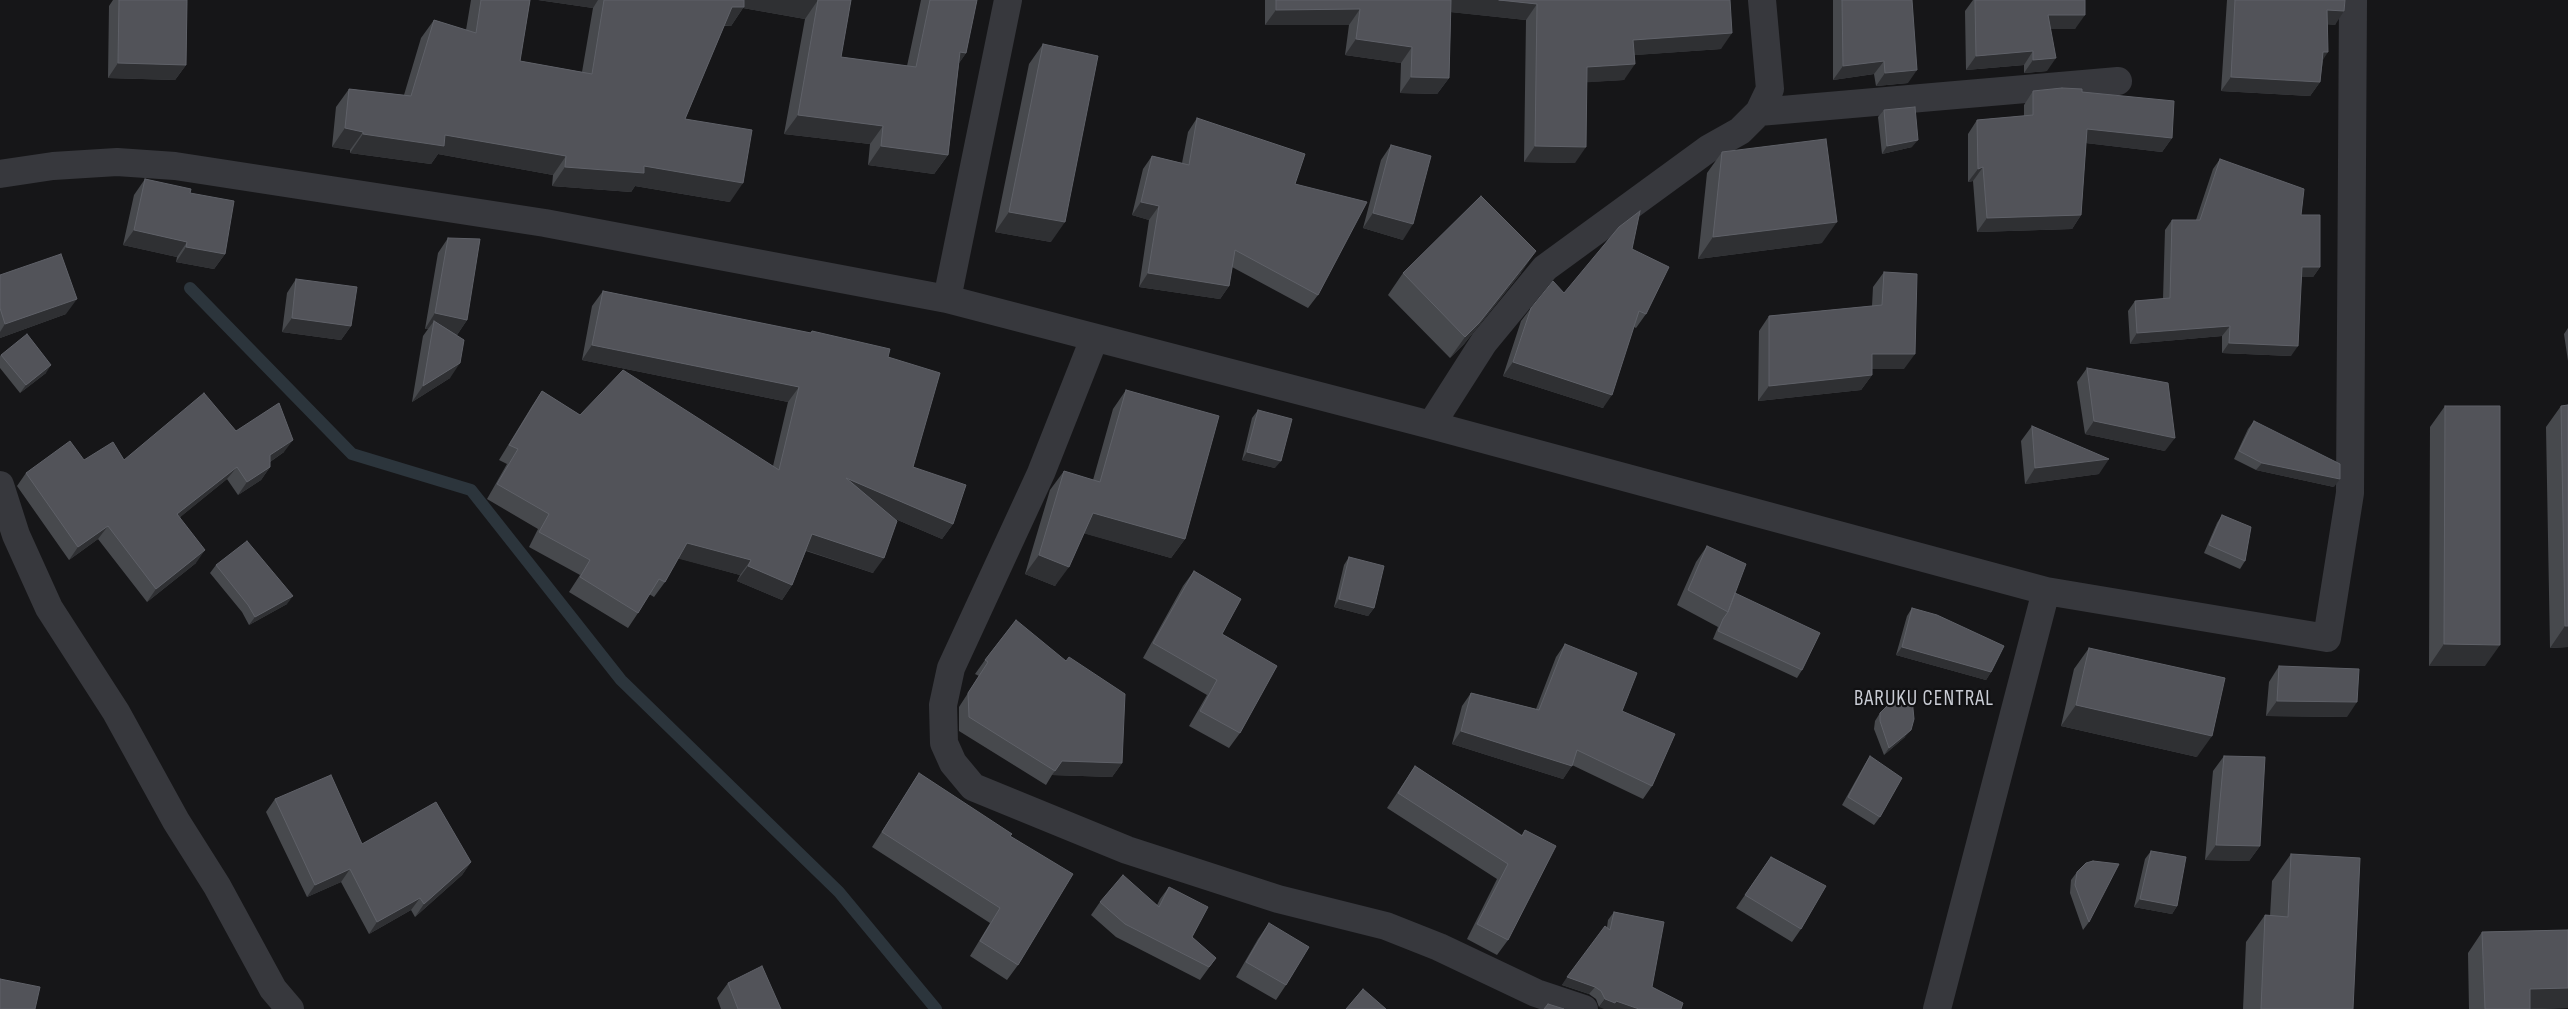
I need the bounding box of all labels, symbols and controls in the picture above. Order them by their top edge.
district label: BARUKU CENTRAL [1852,687,1996,713]

